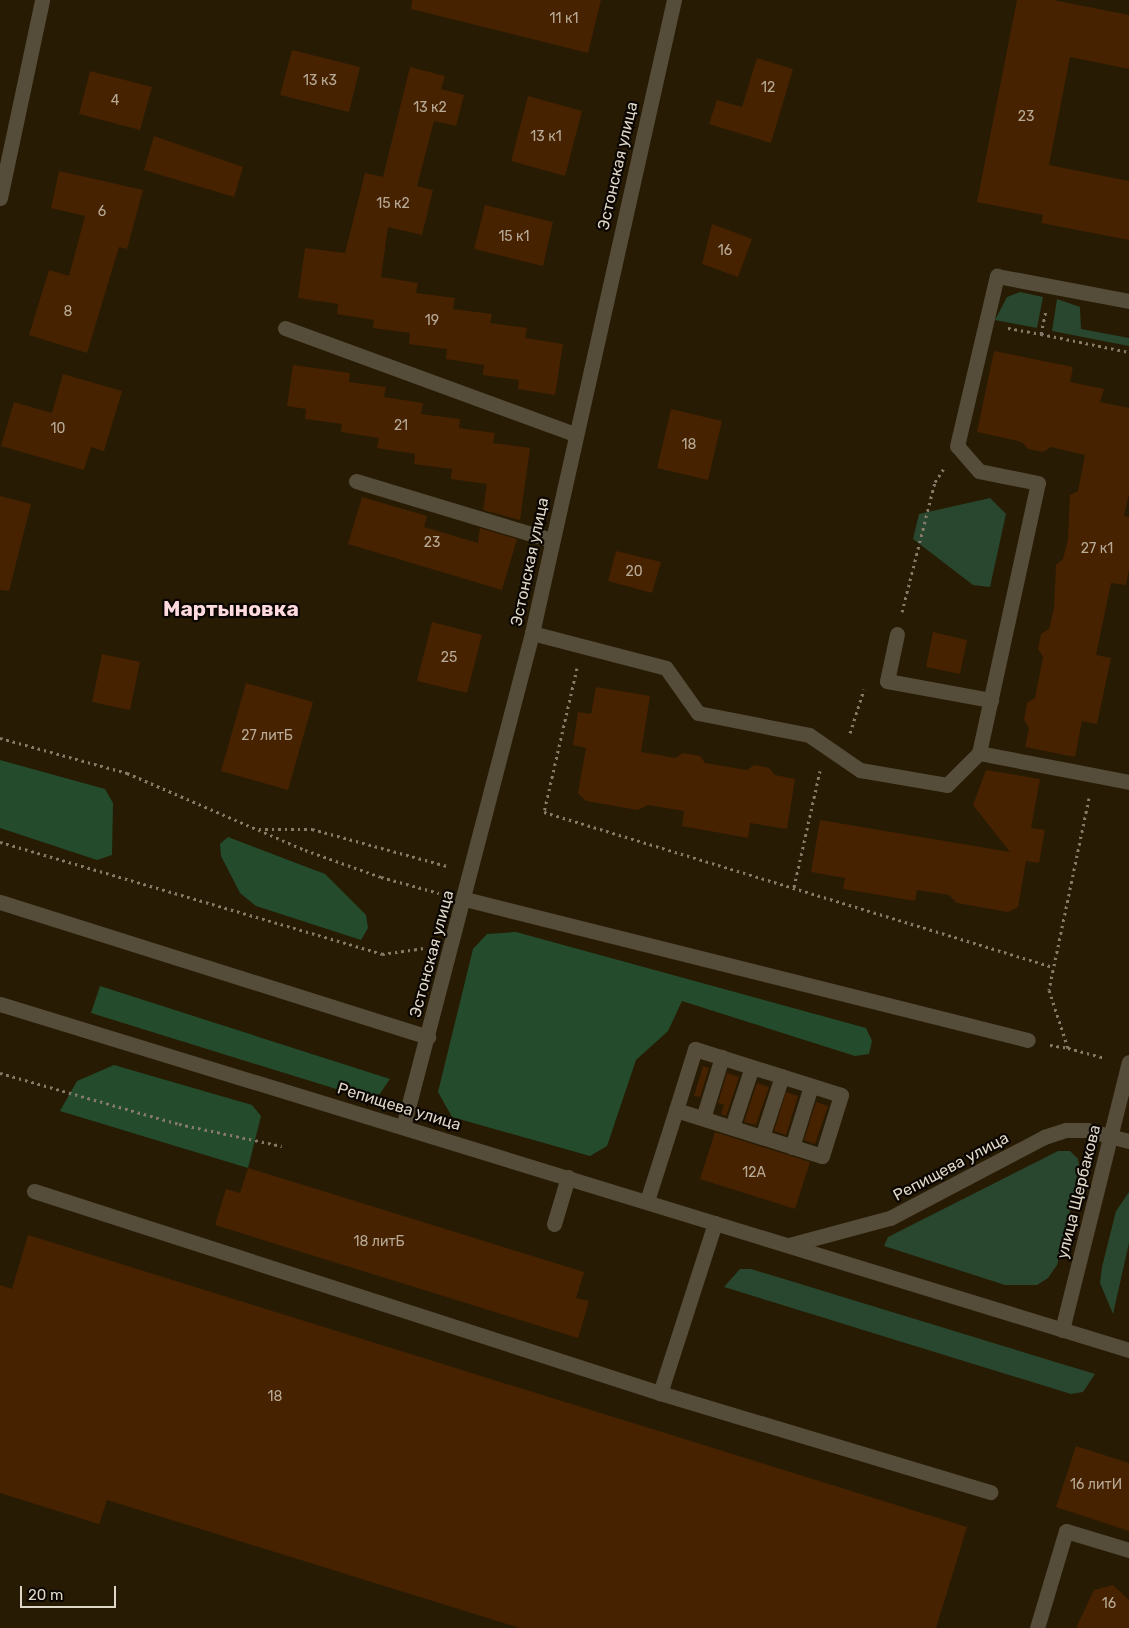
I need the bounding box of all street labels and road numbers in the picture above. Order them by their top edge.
street label: Эстонская улица [594,100,642,232]
street label: Эстонская улица [507,496,553,628]
street label: Эстонская улица [406,888,458,1020]
street label: Репищева улица [335,1079,463,1135]
street label: улица Щербакова [1053,1123,1105,1261]
street label: Репищева улица [890,1128,1012,1206]

